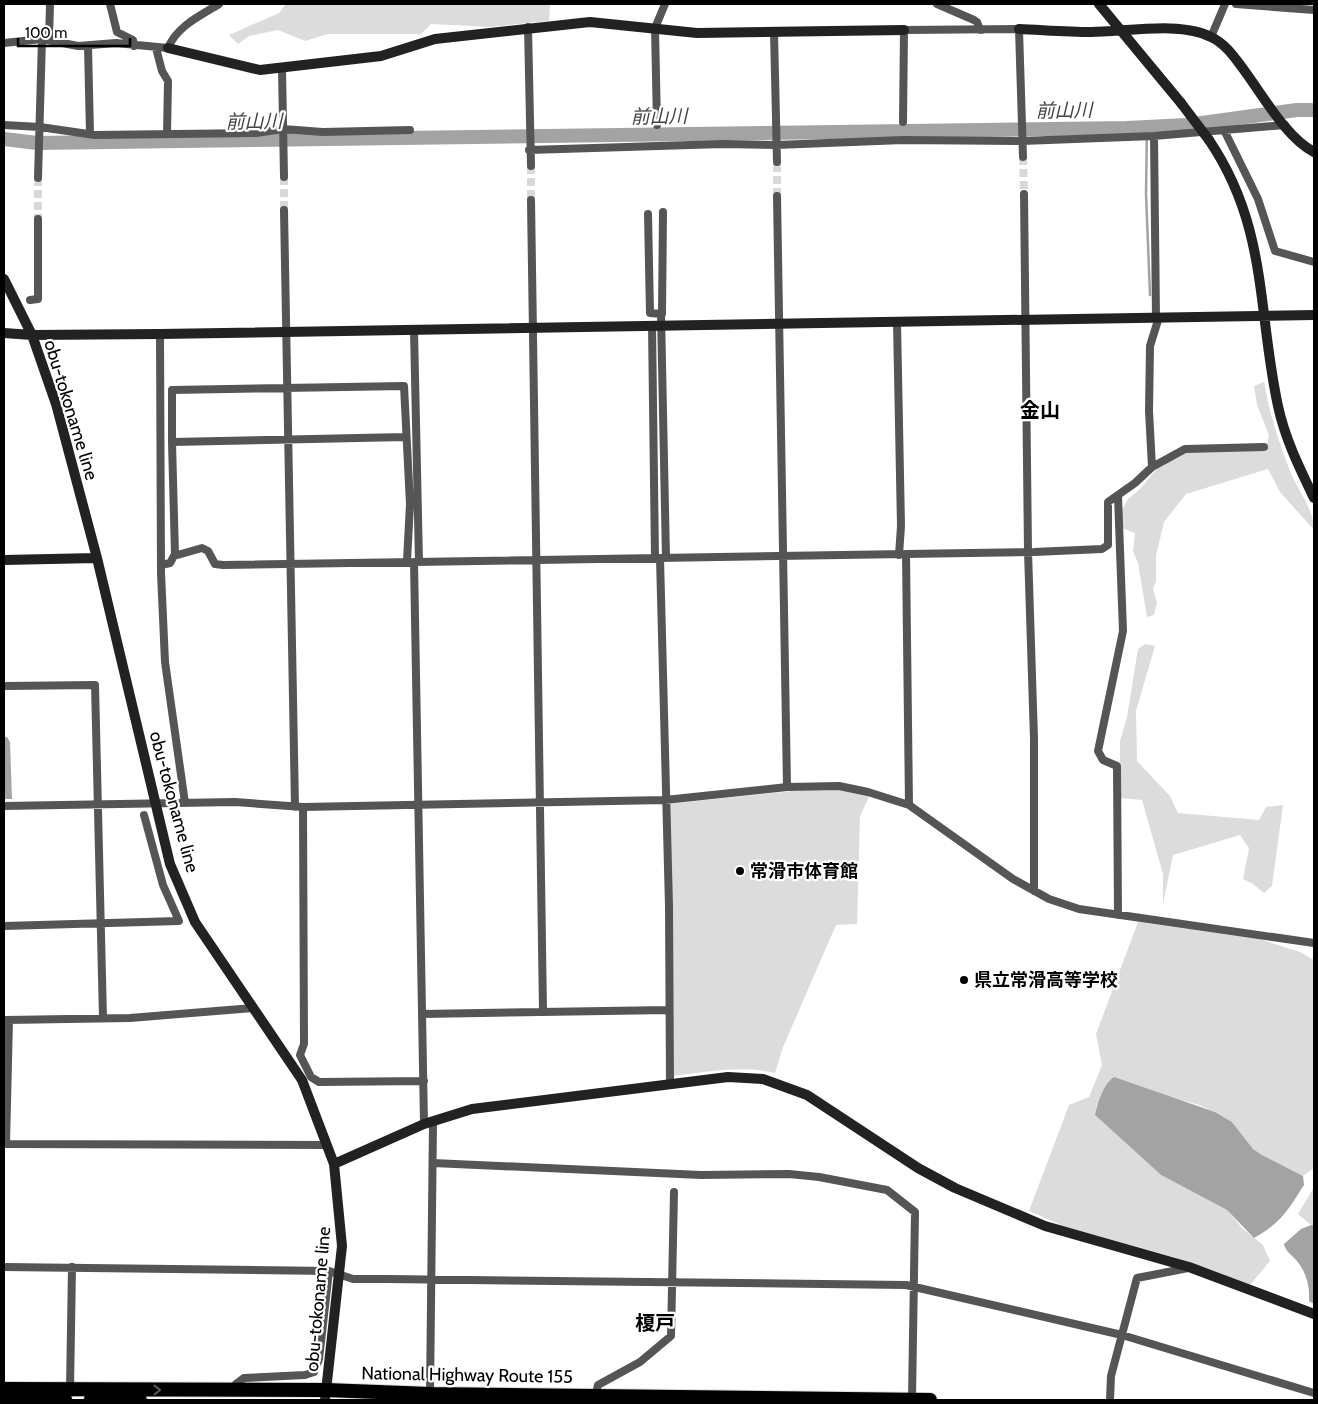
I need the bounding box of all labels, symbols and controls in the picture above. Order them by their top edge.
scale bar [18,15,130,47]
text: 100 m [25,24,67,42]
water label: 前山川 [1035,98,1095,122]
water label: 前山川 [630,104,690,128]
water label: 前山川 [225,109,285,133]
street label: obu-tokoname line [39,337,103,483]
district label: 金山 [1020,398,1060,422]
street label: obu-tokoname line [145,729,203,875]
place label: 常滑市体育館 [750,860,858,882]
marker: 常滑市体育館 [734,865,746,877]
place label: 県立常滑高等学校 [974,969,1118,991]
marker: 県立常滑高等学校 [958,974,970,986]
street label: obu-tokoname line [301,1226,335,1372]
district label: 榎戸 [635,1311,675,1335]
street label: National Highway Route 155 [361,1362,573,1388]
one-way arrow [154,1385,162,1395]

